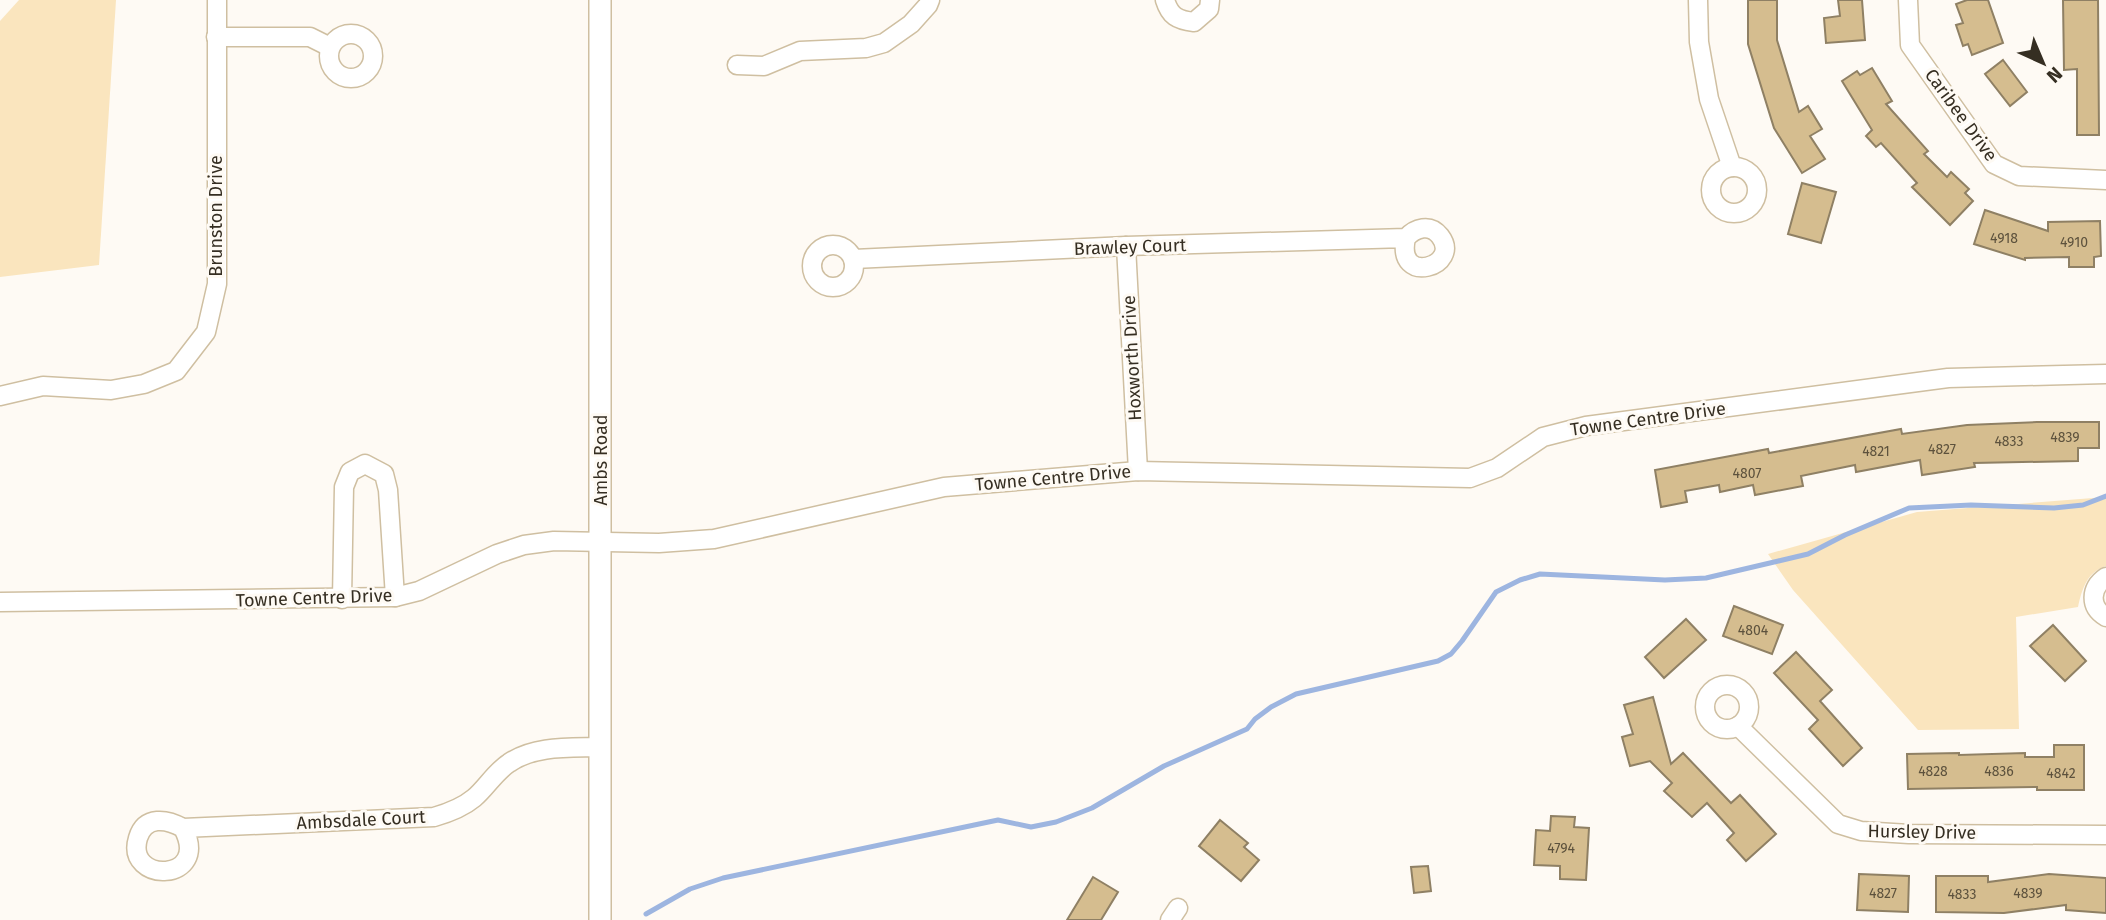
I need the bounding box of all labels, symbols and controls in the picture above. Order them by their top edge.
north arrow [2008,28,2078,98]
text: N [2042,62,2067,88]
street label: Caribee Drive [1920,64,2002,166]
street label: Brunston Drive [205,155,227,277]
house number: 4918 [1990,230,2018,247]
street label: Brawley Court [1073,234,1187,260]
house number: 4910 [2060,234,2088,251]
street label: Hoxworth Drive [1118,295,1146,421]
street label: Towne Centre Drive [1569,397,1727,441]
street label: Ambs Road [590,414,612,506]
house number: 4839 [2050,429,2080,446]
house number: 4833 [1994,433,2024,450]
house number: 4827 [1928,441,1956,458]
house number: 4821 [1862,443,1890,460]
street label: Towne Centre Drive [974,460,1132,496]
house number: 4807 [1733,465,1761,482]
street label: Towne Centre Drive [235,584,393,612]
house number: 4804 [1738,622,1769,639]
house number: 4828 [1918,763,1948,780]
house number: 4836 [1984,763,2014,780]
house number: 4842 [2046,765,2076,782]
street label: Ambsdale Court [296,806,427,834]
street label: Hursley Drive [1868,820,1976,844]
house number: 4794 [1547,840,1575,857]
house number: 4827 [1869,885,1897,902]
house number: 4839 [2013,885,2043,902]
house number: 4833 [1947,886,1977,903]

